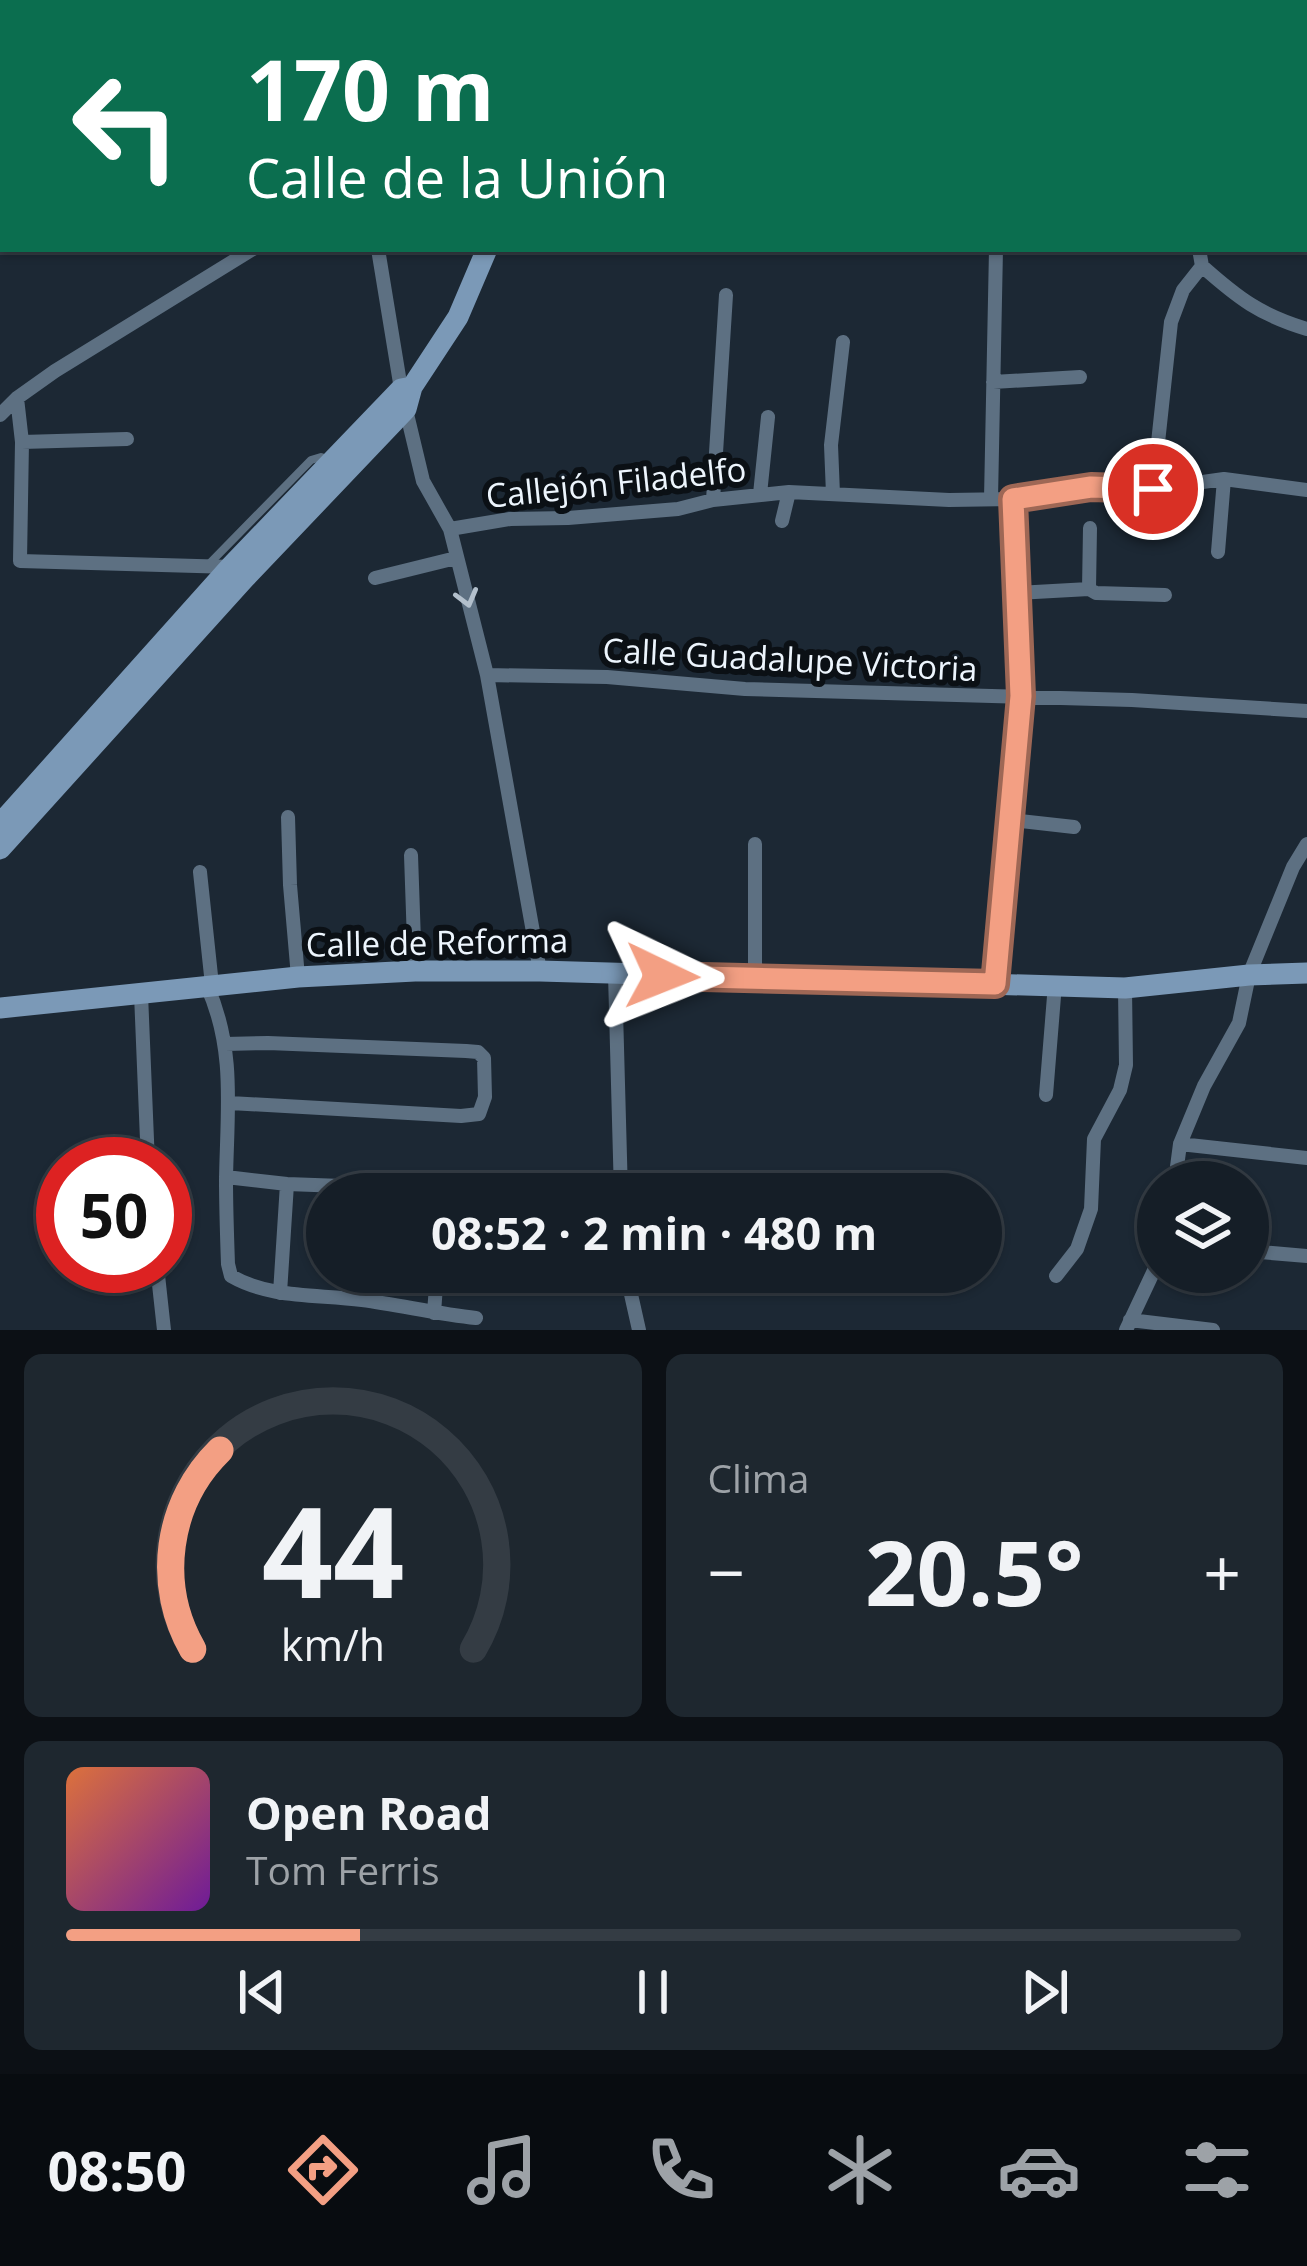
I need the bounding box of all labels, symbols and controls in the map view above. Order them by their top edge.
text: 170 m [246,31,494,146]
icon: left [48,48,204,204]
text: Calle de la Unión [246,140,668,214]
pin [1102,438,1204,540]
street label: Callejón Filadelfo [484,446,748,518]
icon: arrive [1120,456,1186,522]
one-way arrow [452,588,477,608]
street label: Calle Guadalupe Victoria [601,627,979,691]
position arrow [599,913,725,1039]
street label: Calle de Reforma [305,917,569,967]
speed limit sign: 50 [36,1137,192,1293]
map controls [1137,1161,1269,1293]
button: layers [1137,1161,1269,1293]
text: 08:52 · 2 min · 480 m [431,1202,877,1263]
text: Clima [708,1451,810,1504]
text: 44 [261,1465,404,1635]
text: 20.5° [865,1510,1084,1632]
text: − [708,1526,745,1616]
text: + [1203,1526,1241,1616]
text: km/h [281,1614,385,1673]
text: Open Road [246,1782,491,1843]
text: Tom Ferris [246,1843,440,1896]
icon: previous [229,1959,295,2025]
icon: pause [620,1959,686,2025]
icon: next [1012,1959,1078,2025]
icon: directions [281,2128,365,2212]
icon: music [460,2128,544,2212]
icon: phone [639,2128,723,2212]
icon: climate [818,2128,902,2212]
icon: car [997,2128,1081,2212]
icon: filters [1175,2128,1259,2212]
text: 08:50 [47,2133,186,2207]

